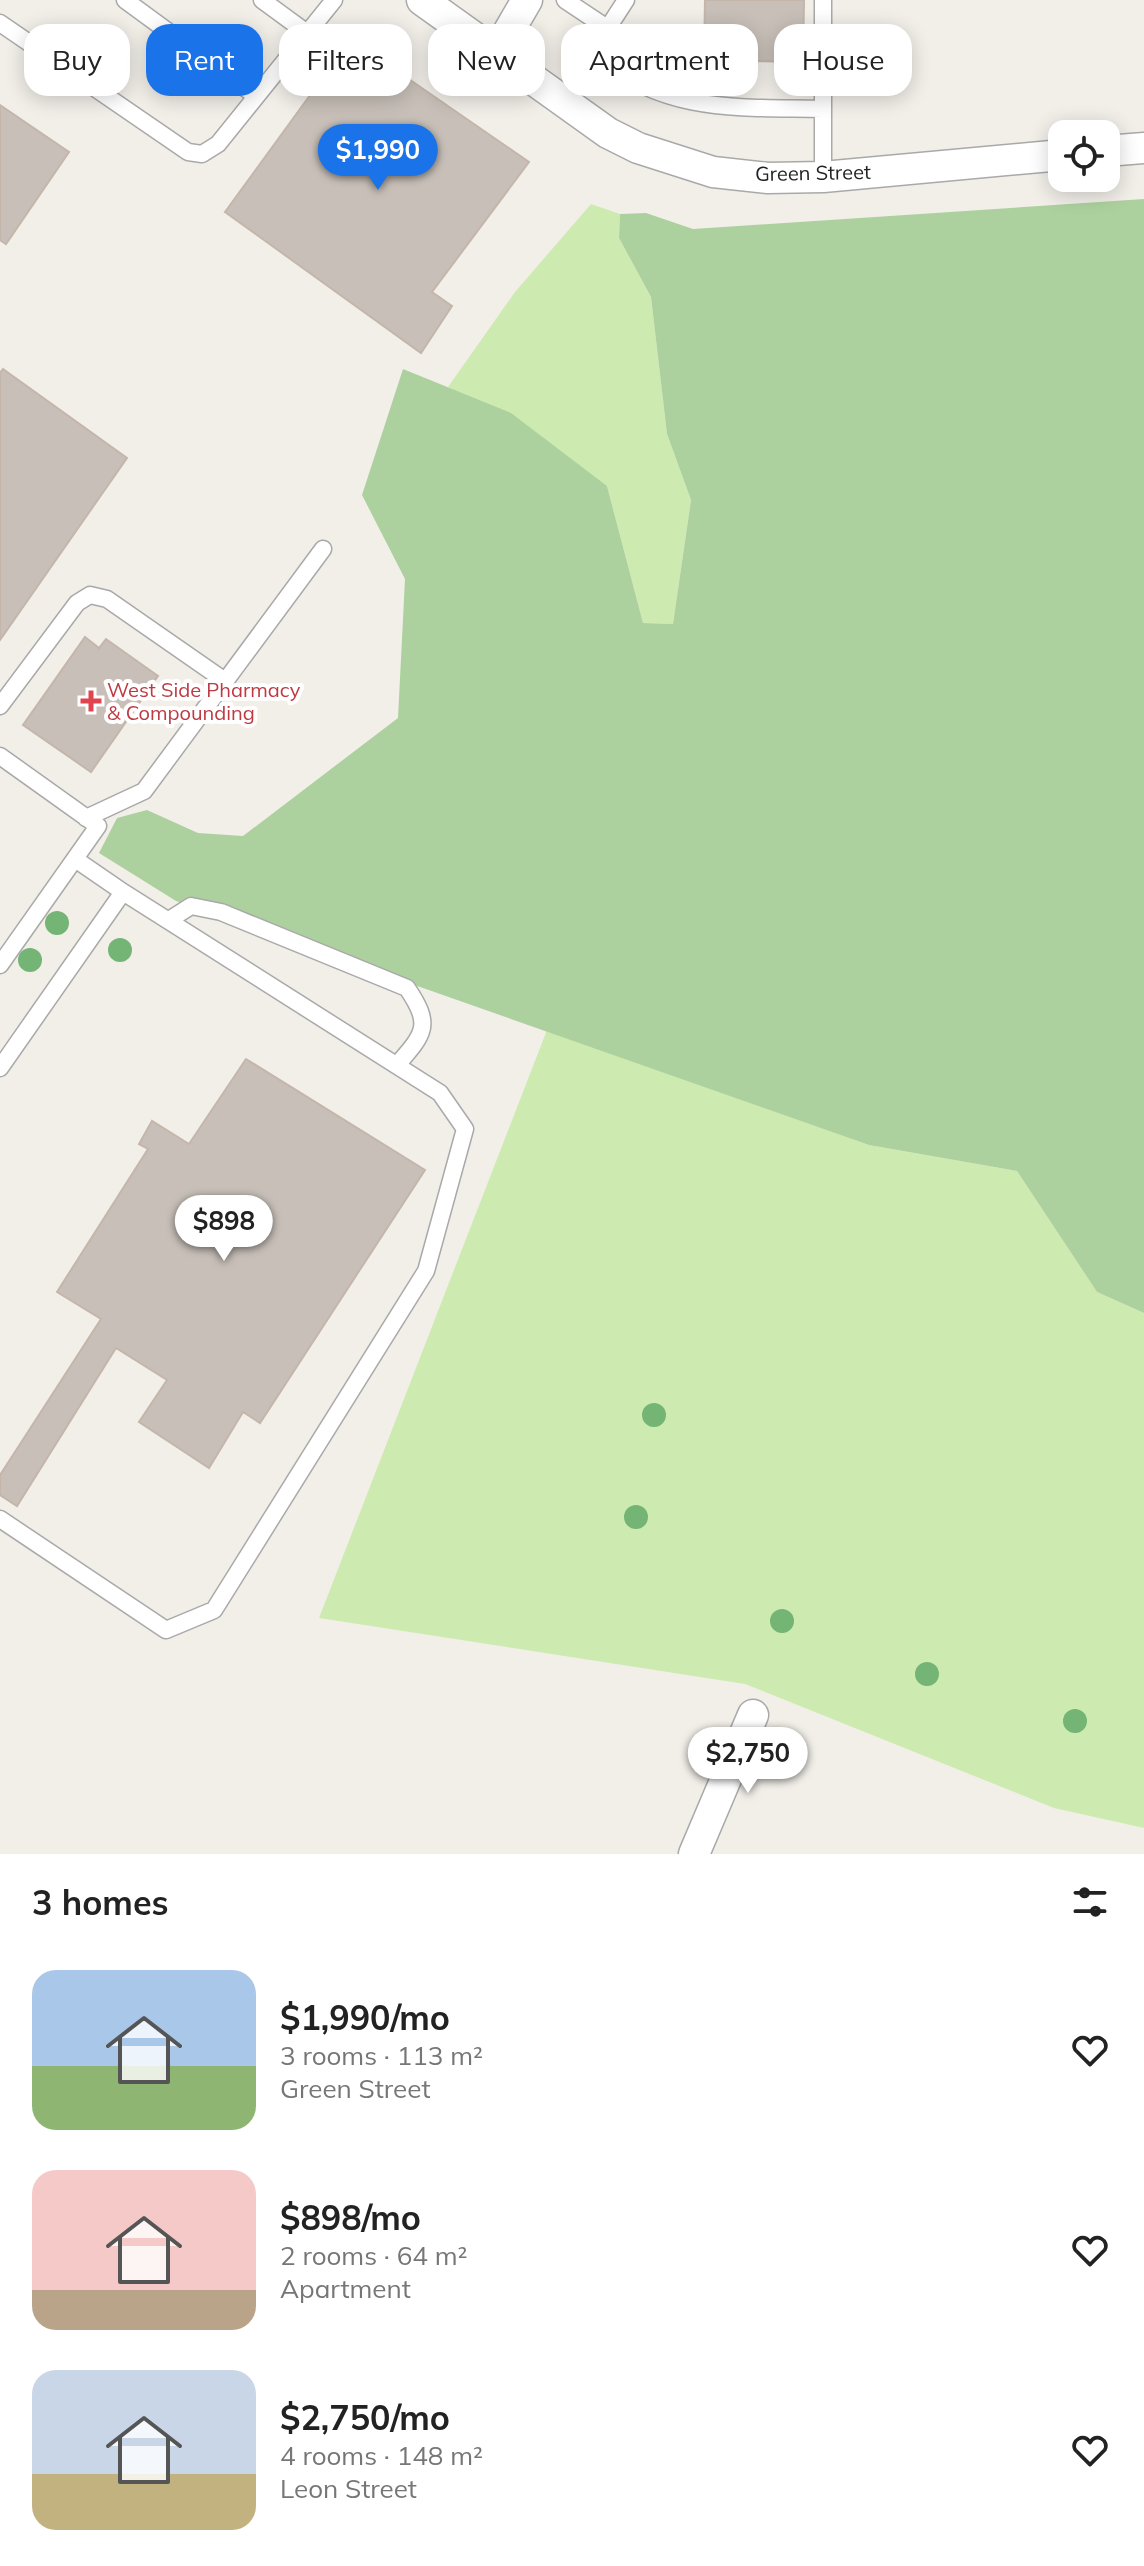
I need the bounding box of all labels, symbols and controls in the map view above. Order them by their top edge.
chip: Buy [24,24,130,96]
chip: Rent [146,24,263,96]
chip: Filters [279,24,412,96]
chip: New [428,24,545,96]
chip: Apartment [561,24,758,96]
chip: House [774,24,912,96]
map controls [1048,120,1120,192]
button: locate [1048,120,1120,192]
pin: $1,990 [313,124,443,192]
text: $1,990 [336,133,420,166]
street label: Green Street [755,159,871,186]
place label: West Side Pharmacy & Compounding [107,677,301,725]
marker: West Side Pharmacy & Compounding [82,692,100,710]
pin: $898 [177,1195,271,1263]
text: $898 [193,1204,255,1237]
pin: $2,750 [683,1727,813,1795]
text: $2,750 [706,1736,790,1769]
icon: filters [1068,1880,1112,1924]
text: 3 homes [32,1881,169,1924]
text: $1,990/mo [280,1996,450,2039]
icon: home [96,2002,192,2098]
icon: heart [1068,2028,1112,2072]
text: 3 rooms · 113 m² [280,2039,483,2072]
text: Green Street [280,2072,431,2105]
text: $898/mo [280,2196,421,2239]
icon: home [96,2202,192,2298]
icon: heart [1068,2228,1112,2272]
text: 2 rooms · 64 m² [280,2239,467,2272]
text: Apartment [280,2272,411,2305]
text: $2,750/mo [280,2396,450,2439]
icon: home [96,2402,192,2498]
icon: heart [1068,2428,1112,2472]
text: 4 rooms · 148 m² [280,2439,483,2472]
text: Leon Street [280,2472,417,2505]

